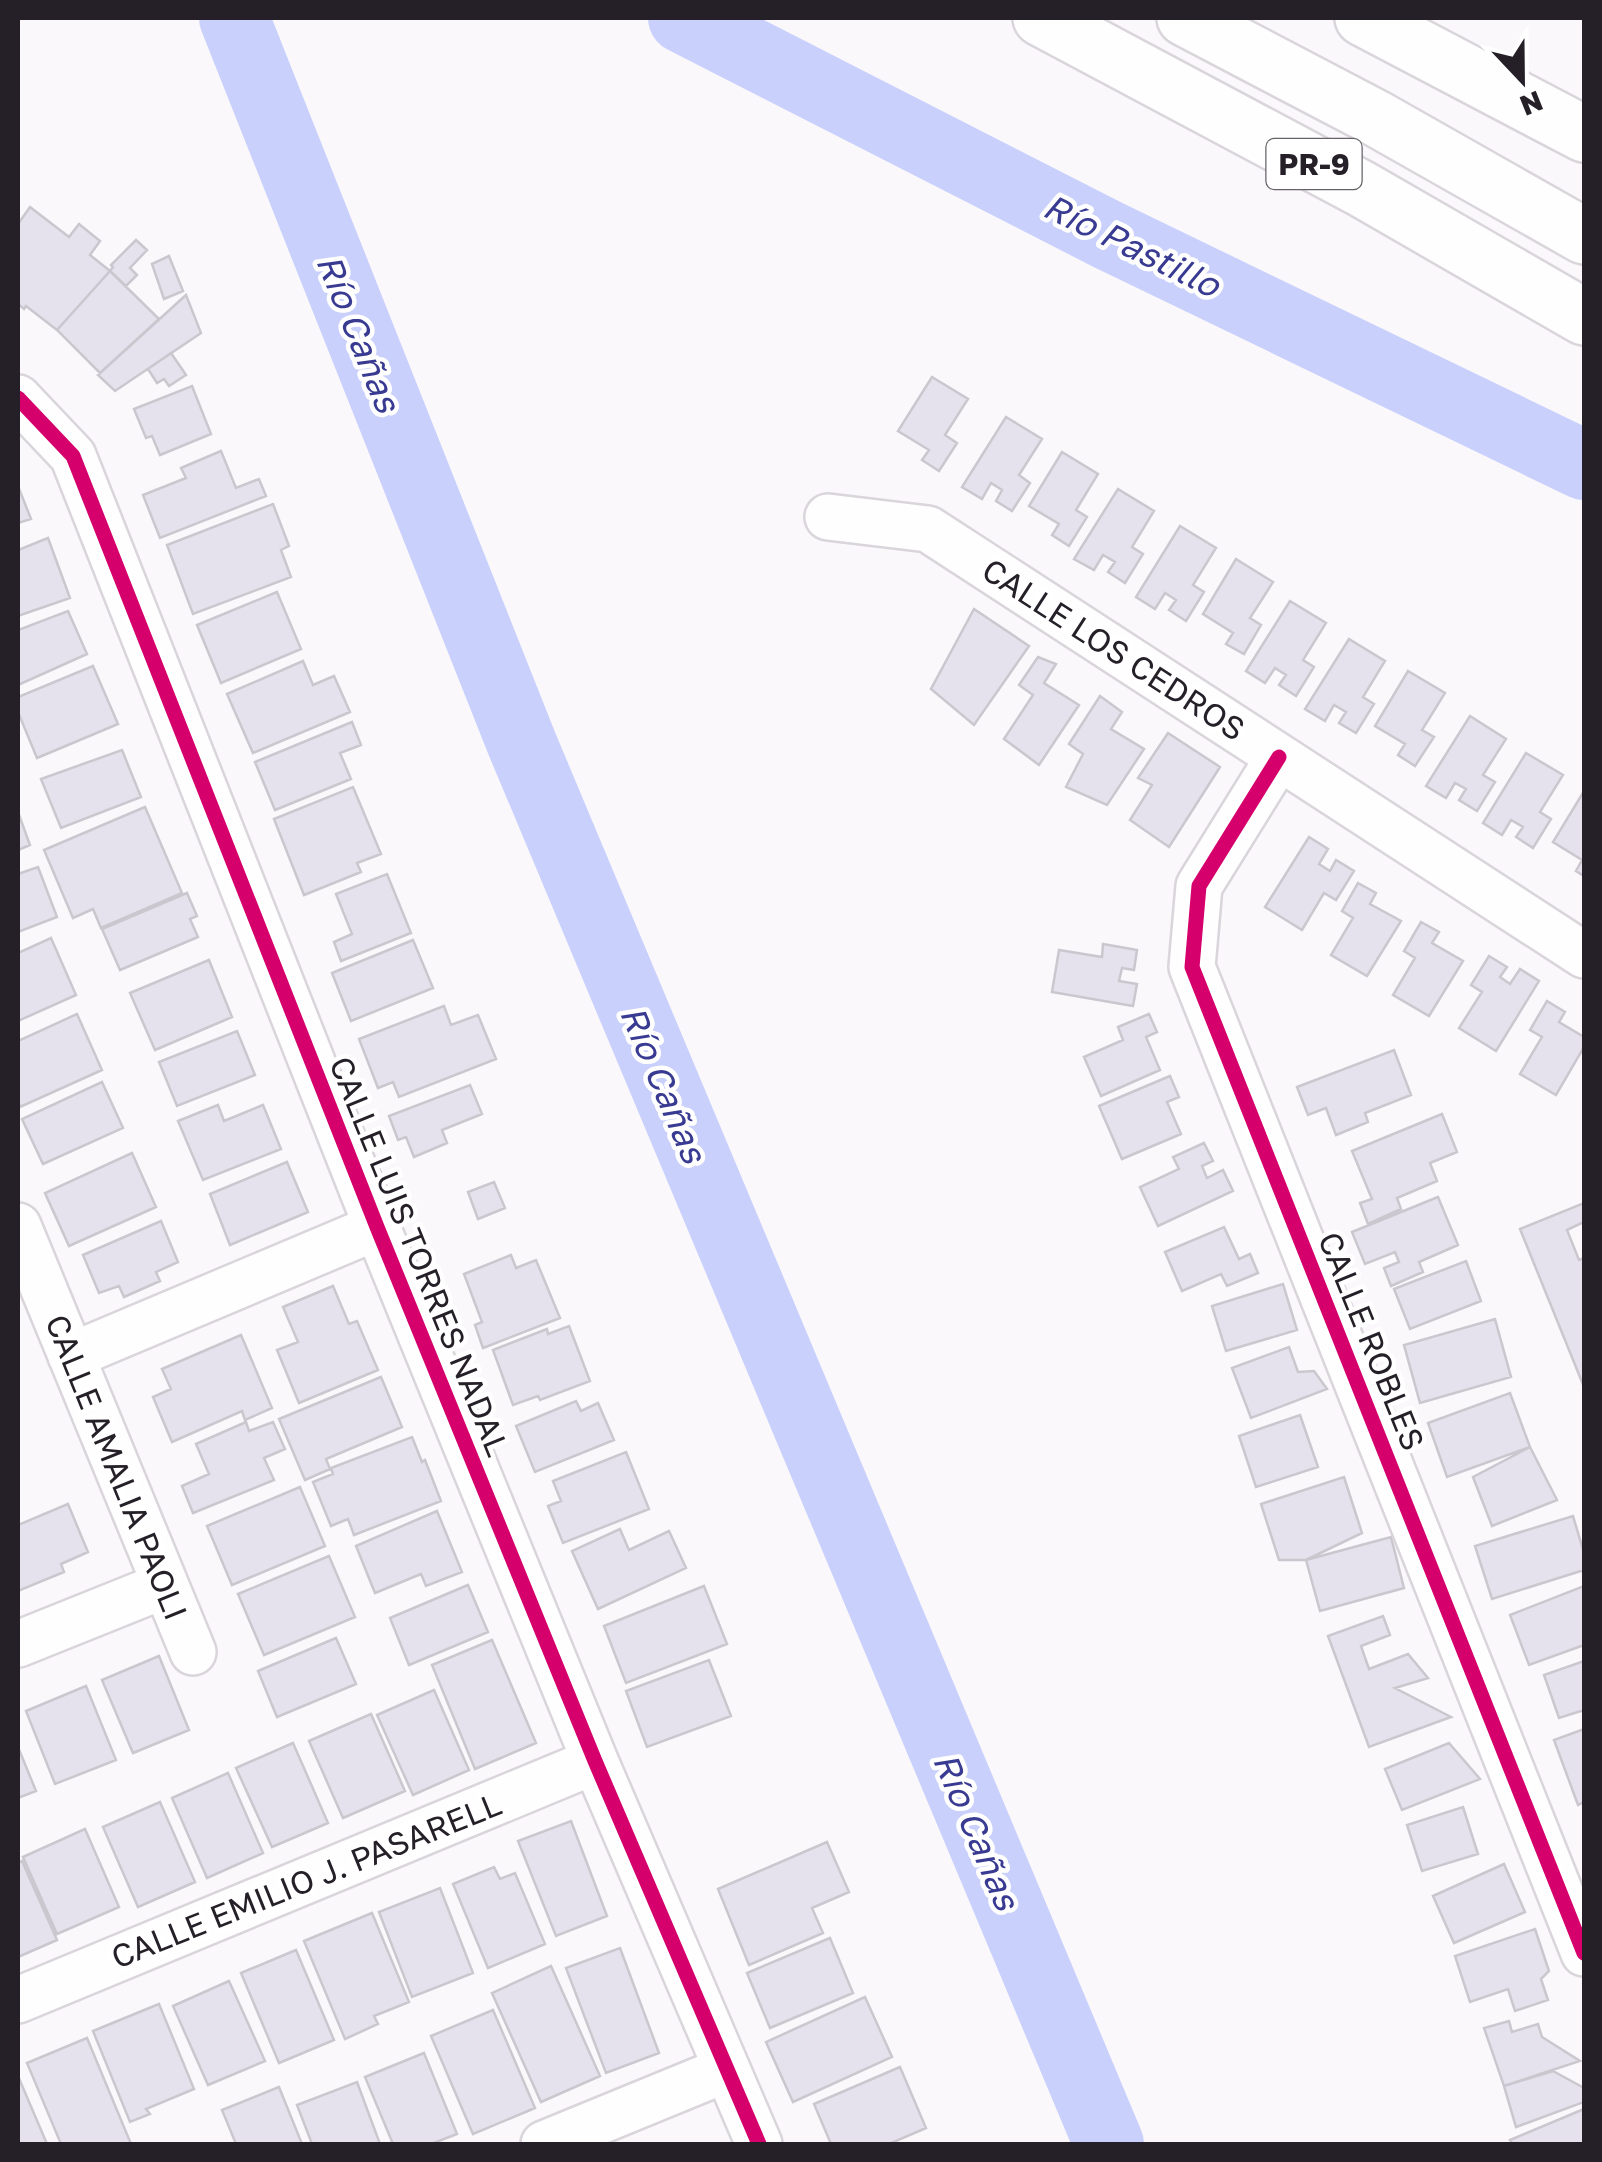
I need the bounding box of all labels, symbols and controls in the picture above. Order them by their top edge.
north arrow [1472,30,1572,130]
text: N [1516,84,1548,123]
road number: PR-9 [1266,139,1362,189]
water label: Río Pastillo [1037,184,1229,306]
water label: Río Cañas [308,248,410,419]
street label: CALLE LOS CEDROS [976,550,1252,748]
water label: Río Cañas [612,999,716,1170]
street label: CALLE LUIS TORRES NADAL [322,1051,518,1461]
street label: CALLE ROBLES [1311,1226,1433,1456]
street label: CALLE AMALIA PAOLI [38,1309,196,1625]
water label: Río Cañas [925,1746,1029,1917]
street label: CALLE EMILIO J. PASARELL [106,1784,506,1976]

